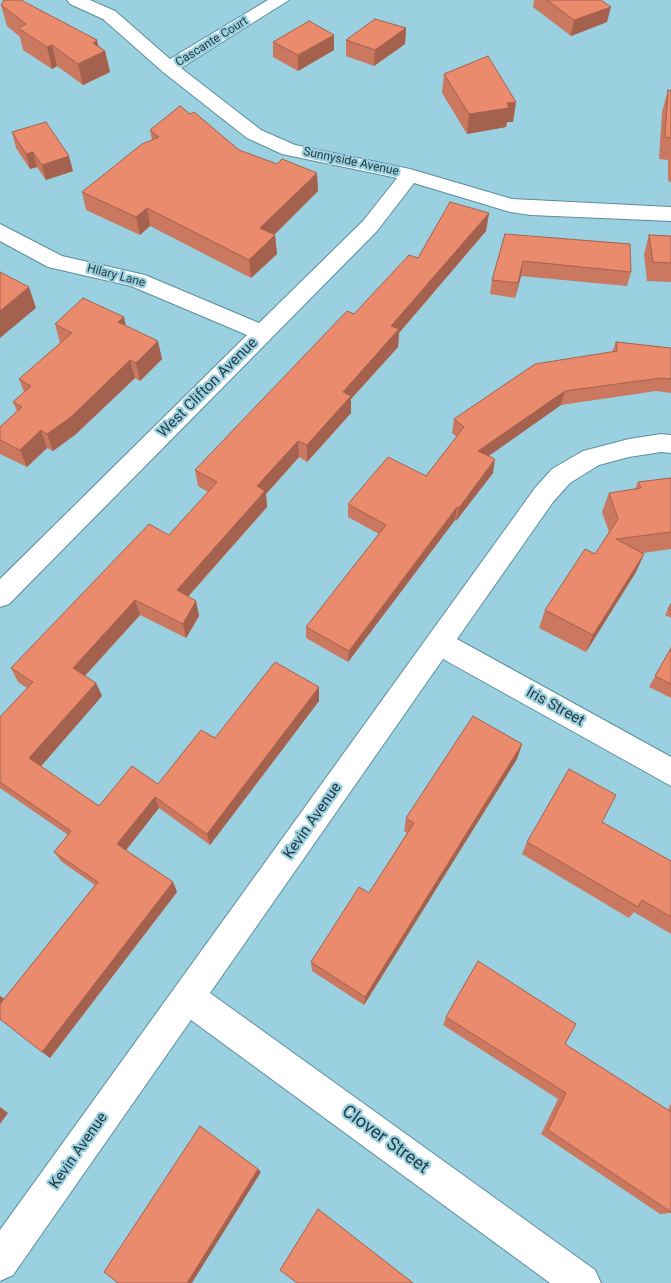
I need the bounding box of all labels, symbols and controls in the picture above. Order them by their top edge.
street label: Cascante Court [173,14,251,70]
street label: Sunnyside Avenue [302,145,400,179]
street label: Hilary Lane [85,261,147,291]
street label: West Clifton Avenue [154,334,262,442]
street label: Iris Street [523,684,587,730]
street label: Kevin Avenue [280,779,346,863]
street label: Clover Street [337,1101,433,1179]
street label: Kevin Avenue [46,1109,112,1193]

